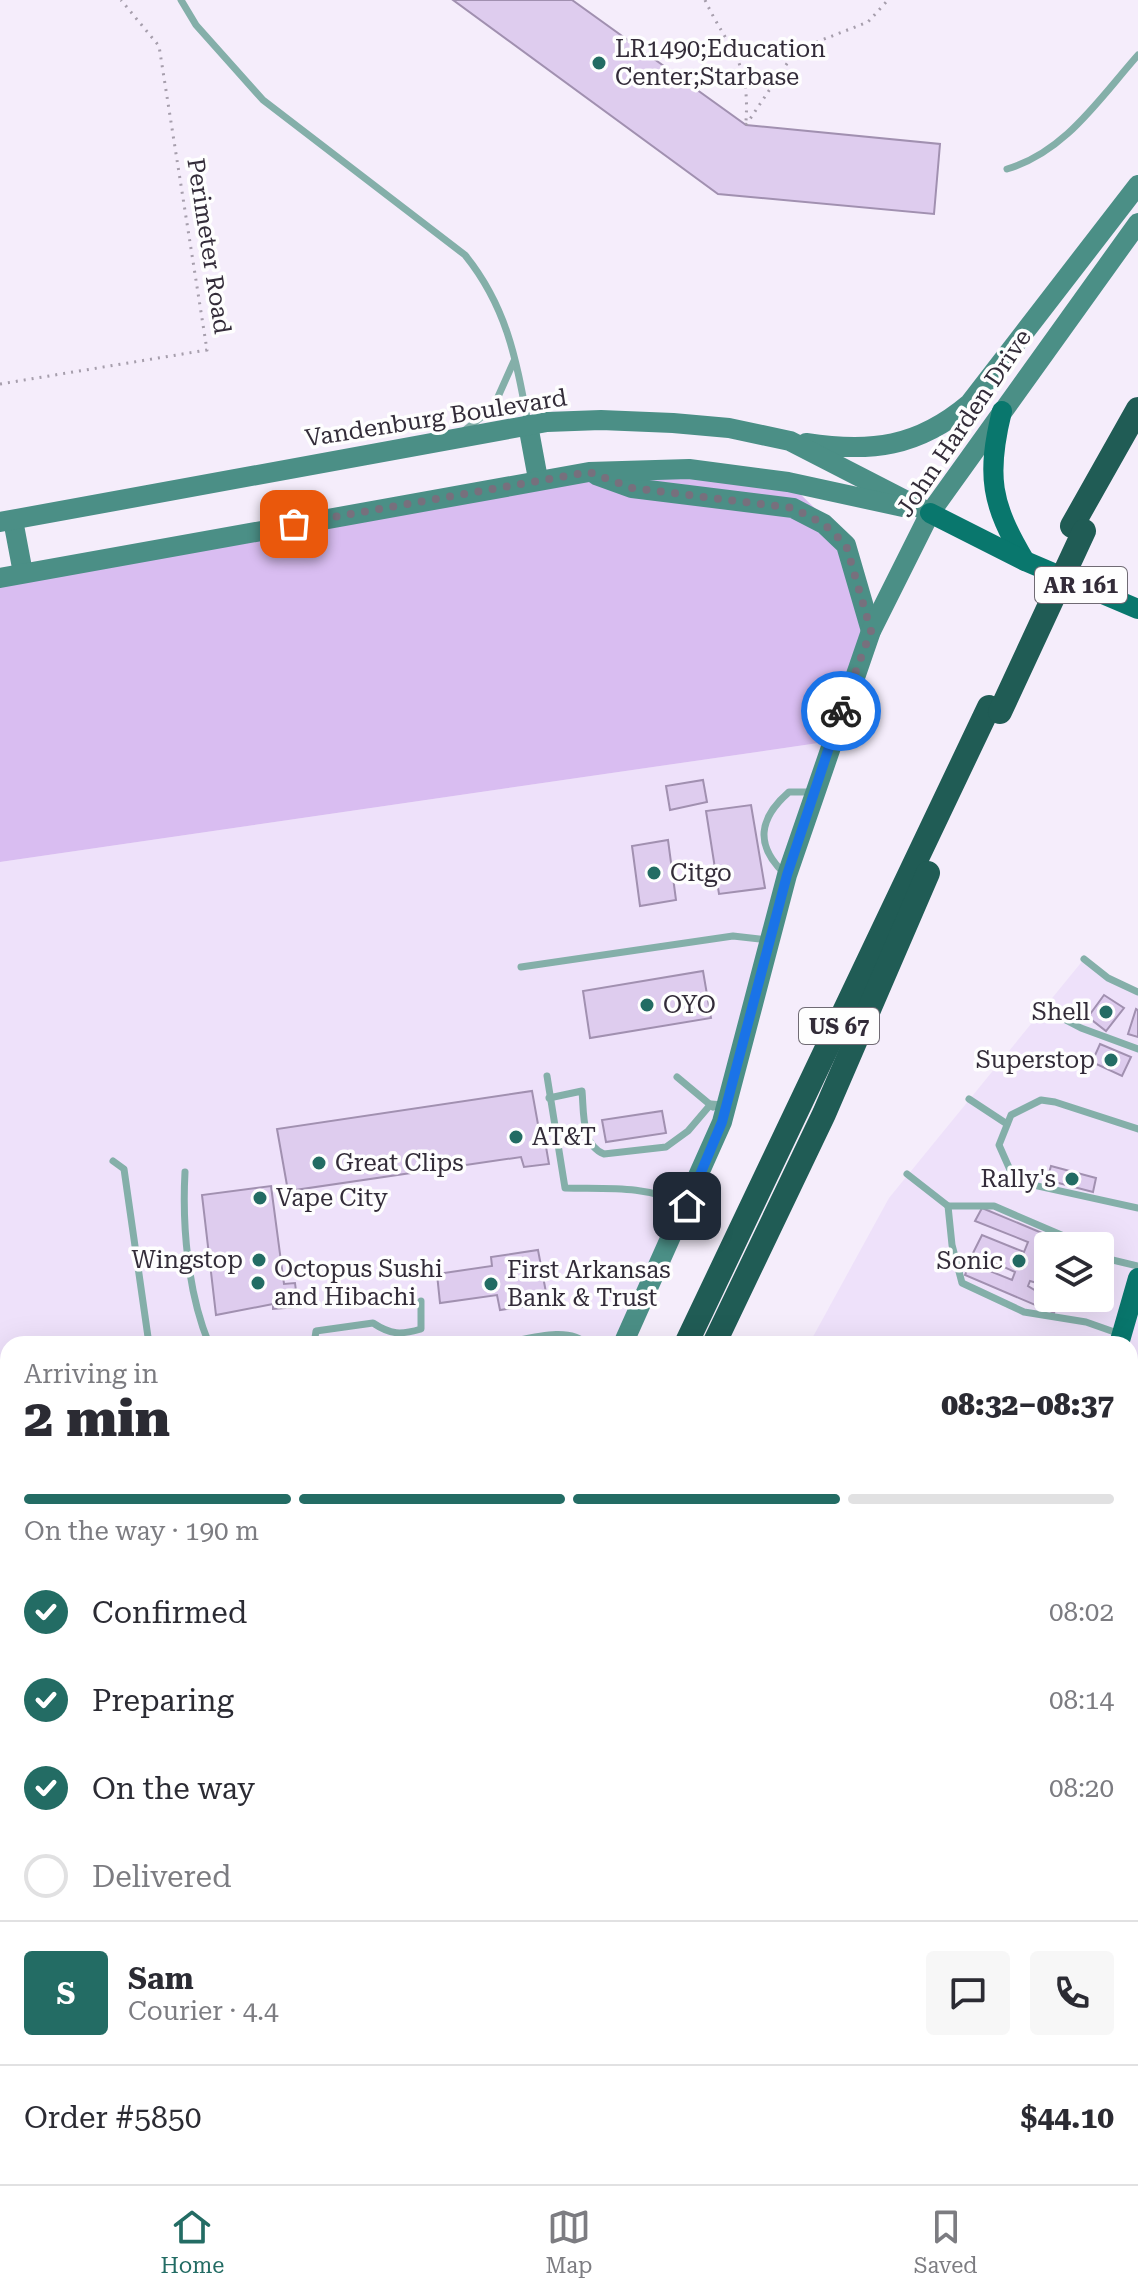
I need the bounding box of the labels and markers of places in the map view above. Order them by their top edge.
place label: LR1490;Education Center;Starbase [615,35,826,91]
marker: LR1490;Education Center;Starbase [590,54,608,72]
pin [260,490,328,558]
place label: Citgo [670,859,732,887]
marker: Citgo [645,864,663,882]
place label: OYO [663,991,716,1019]
marker: OYO [638,996,656,1014]
place label: Shell [1032,998,1090,1026]
marker: Shell [1097,1003,1115,1021]
place label: Superstop [976,1046,1095,1074]
marker: Superstop [1102,1051,1120,1069]
place label: AT&T [532,1123,596,1151]
marker: AT&T [507,1128,525,1146]
place label: Great Clips [335,1149,464,1177]
marker: Great Clips [310,1154,328,1172]
place label: Rally's [981,1165,1056,1193]
marker: Rally's [1063,1170,1081,1188]
pin [653,1172,721,1240]
place label: Vape City [276,1184,388,1212]
marker: Vape City [251,1189,269,1207]
place label: Wingstop [131,1246,243,1274]
place label: Sonic [936,1247,1003,1275]
marker: Wingstop [250,1251,268,1269]
marker: Sonic [1010,1252,1028,1270]
place label: Octopus Sushi and Hibachi [274,1255,443,1311]
place label: First Arkansas Bank & Trust [507,1256,671,1312]
marker: Octopus Sushi and Hibachi [249,1274,267,1292]
marker: First Arkansas Bank & Trust [482,1275,500,1293]

